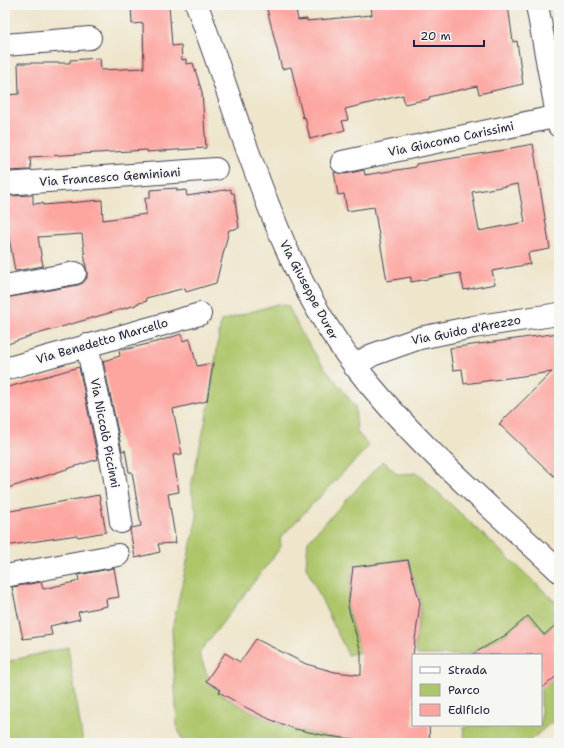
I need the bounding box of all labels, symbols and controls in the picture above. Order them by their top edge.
scale bar [414,22,484,48]
text: 20 m [420,28,451,44]
street label: Via Giacomo Carissimi [387,118,515,160]
street label: Via Francesco Geminiani [39,164,181,190]
street label: Via Giuseppe Durer [276,237,342,343]
street label: Via Guido d'Arezzo [410,312,522,348]
street label: Via Benedetto Marcello [34,315,170,367]
street label: Via Niccolò Piccinni [86,377,124,489]
legend [412,654,542,726]
text: Strada [448,662,488,678]
text: Parco [448,682,480,698]
text: Edificio [448,702,490,718]

